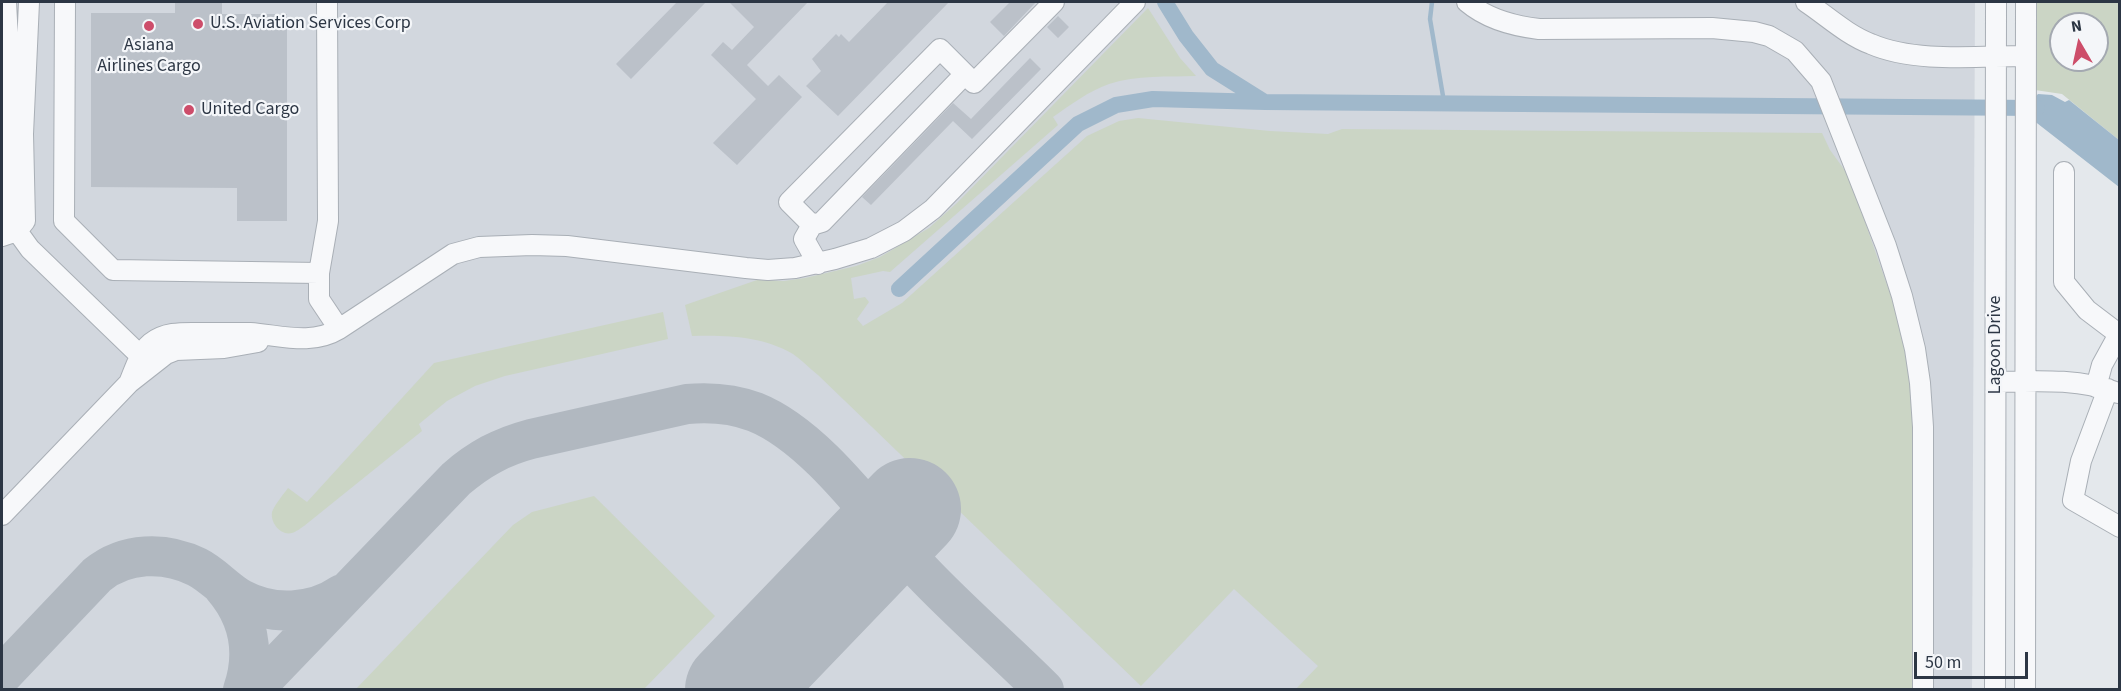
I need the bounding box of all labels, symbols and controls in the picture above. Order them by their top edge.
north arrow [2049,12,2109,72]
place label: U.S. Aviation Services Corp [210,13,411,35]
text: N [2070,15,2083,38]
marker: U.S. Aviation Services Corp [191,17,205,31]
marker: Asiana Airlines Cargo [142,19,156,33]
place label: Asiana Airlines Cargo [97,35,201,78]
place label: United Cargo [201,99,299,121]
marker: United Cargo [182,103,196,117]
street label: Lagoon Drive [1985,296,2007,394]
scale bar [1917,640,2031,678]
text: 50 m [1925,650,1961,675]

